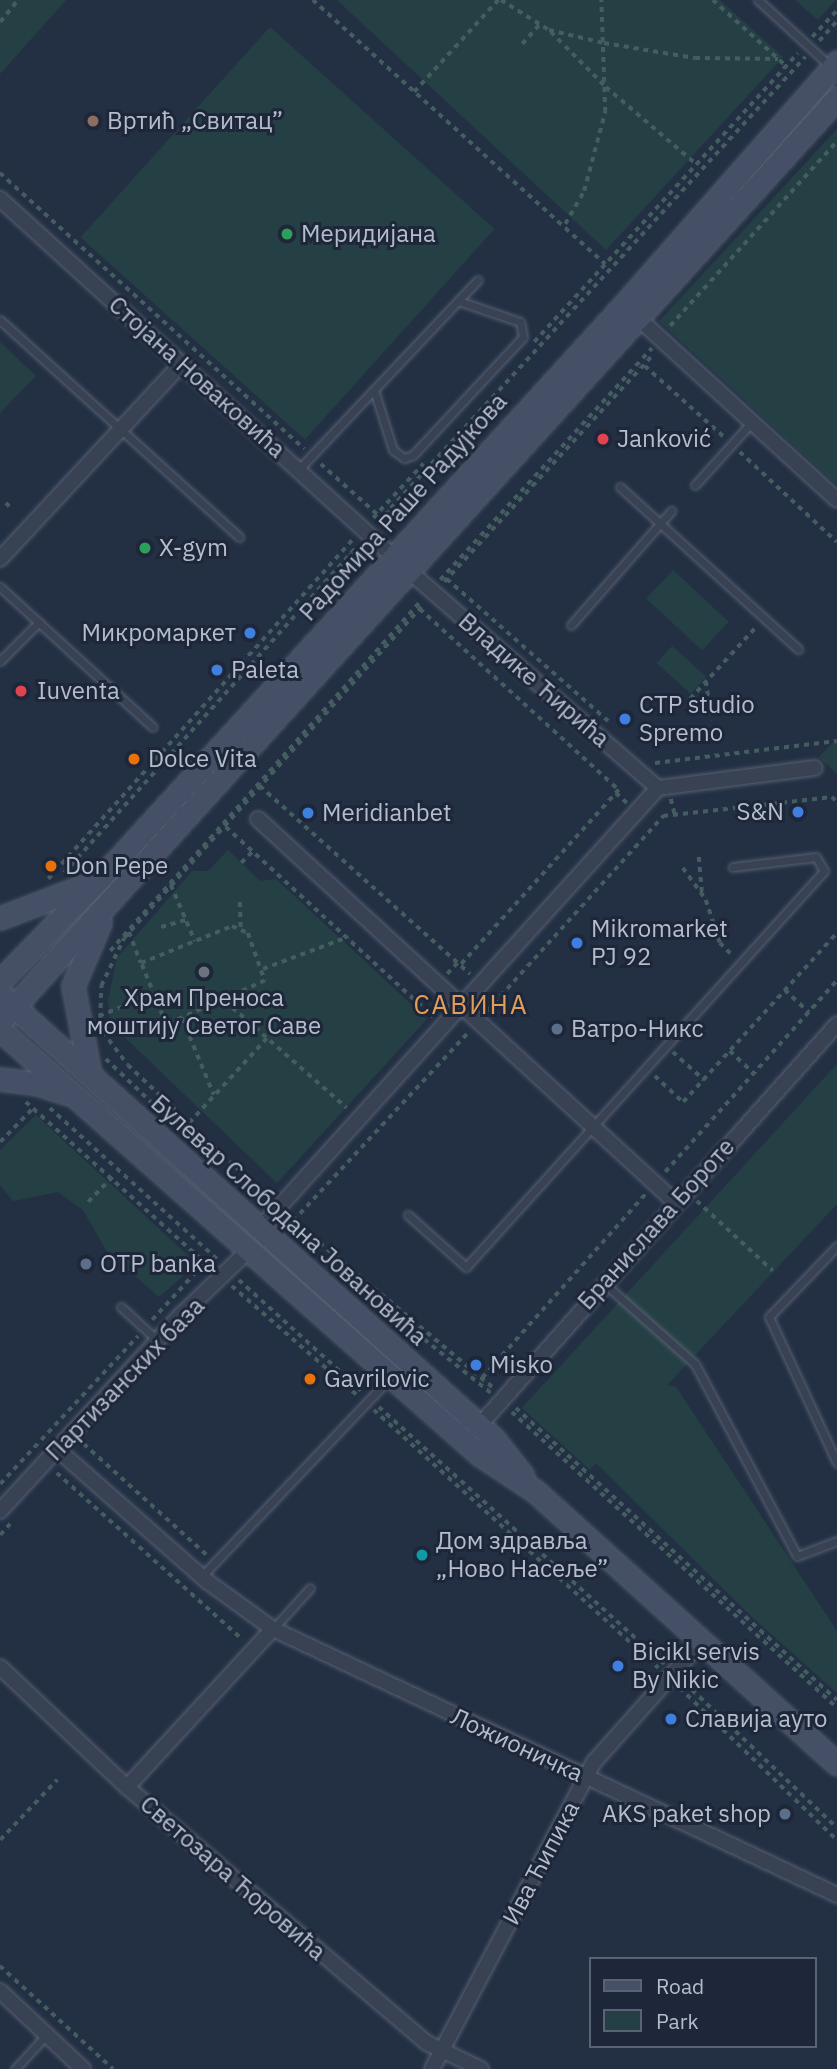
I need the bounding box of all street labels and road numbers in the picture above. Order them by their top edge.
street label: Стојана Новаковића [103,290,291,464]
street label: Радомира Раше Радујкова [293,387,513,627]
street label: Владике Ћирића [453,607,615,753]
street label: Булевар Слободана Јовановића [145,1089,433,1351]
street label: Бранислава Бороте [572,1132,740,1316]
street label: Партизанских база [40,1291,210,1467]
street label: Ложионичка [446,1702,588,1788]
street label: Светозара Ћоровића [134,1790,332,1966]
street label: Ива Ћипика [496,1796,586,1930]

